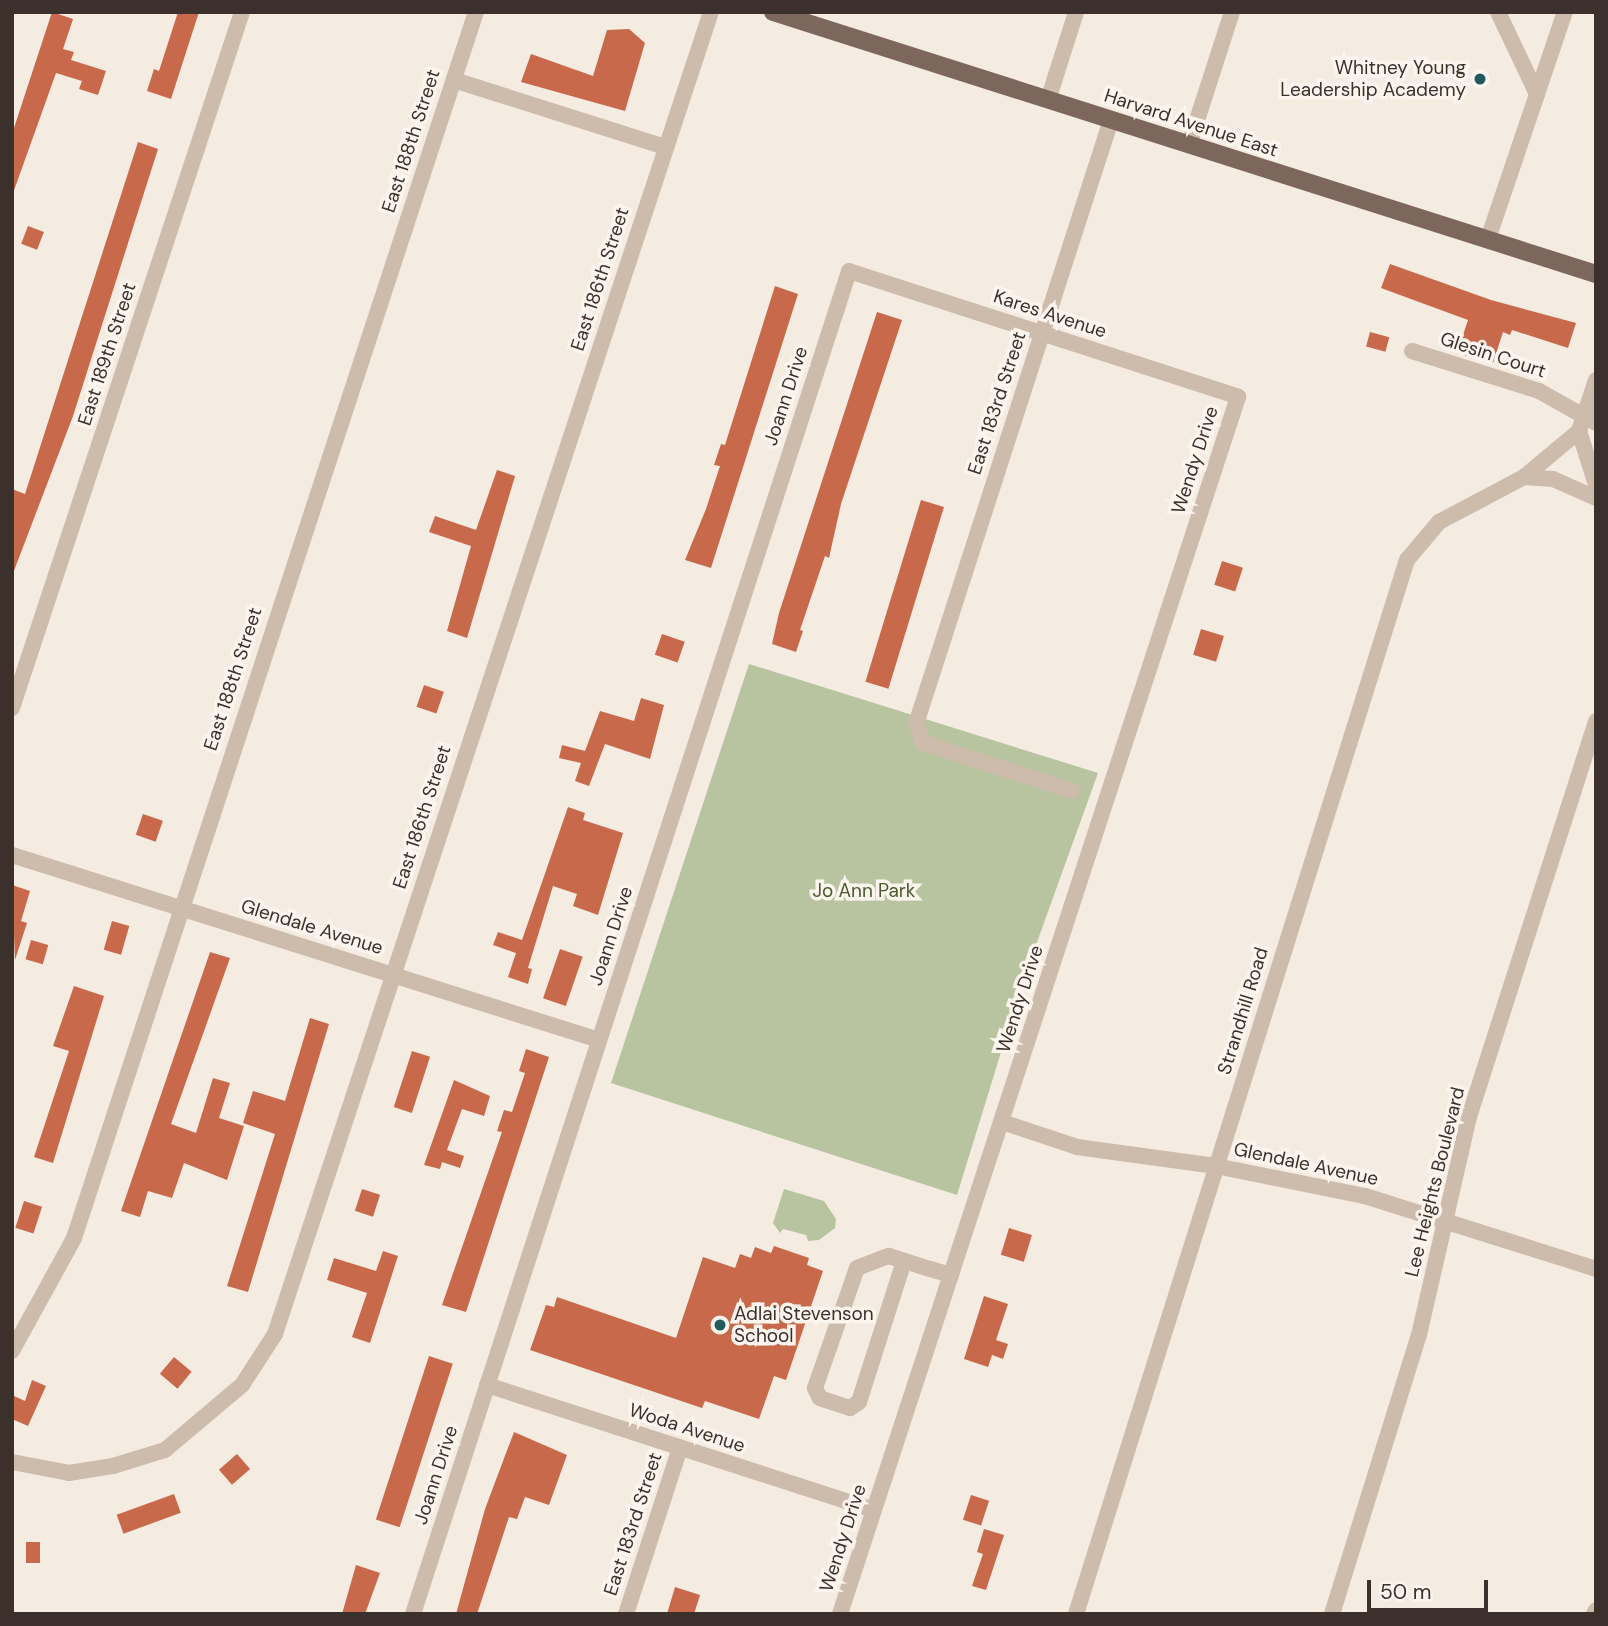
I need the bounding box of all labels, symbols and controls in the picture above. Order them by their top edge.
place label: Whitney Young Leadership Academy [1280,57,1466,101]
street label: East 188th Street [377,67,445,215]
marker: Whitney Young Leadership Academy [1472,71,1488,87]
street label: Harvard Avenue East [1101,84,1281,162]
street label: East 186th Street [566,204,634,354]
street label: East 189th Street [73,280,141,428]
street label: Kares Avenue [991,285,1109,343]
street label: Glesin Court [1437,327,1549,383]
street label: East 183rd Street [963,329,1031,477]
street label: Joann Drive [759,344,813,448]
street label: Wendy Drive [1167,403,1223,517]
street label: East 188th Street [199,605,267,753]
street label: East 186th Street [388,742,456,892]
park label: Jo Ann Park [813,880,915,902]
street label: Joann Drive [584,884,638,988]
street label: Glendale Avenue [238,895,386,959]
street label: Wendy Drive [992,942,1048,1056]
street label: Strandhill Road [1213,945,1273,1077]
street label: Lee Heights Boulevard [1400,1085,1470,1279]
street label: Glendale Avenue [1232,1138,1380,1190]
place label: Adlai Stevenson School [734,1303,874,1347]
marker: Adlai Stevenson School [712,1317,728,1333]
street label: Woda Avenue [626,1399,748,1457]
street label: Joann Drive [409,1423,463,1527]
street label: East 183rd Street [599,1450,667,1598]
street label: Wendy Drive [815,1481,871,1595]
scale bar [1370,1566,1491,1610]
text: 50 m [1380,1578,1431,1606]

